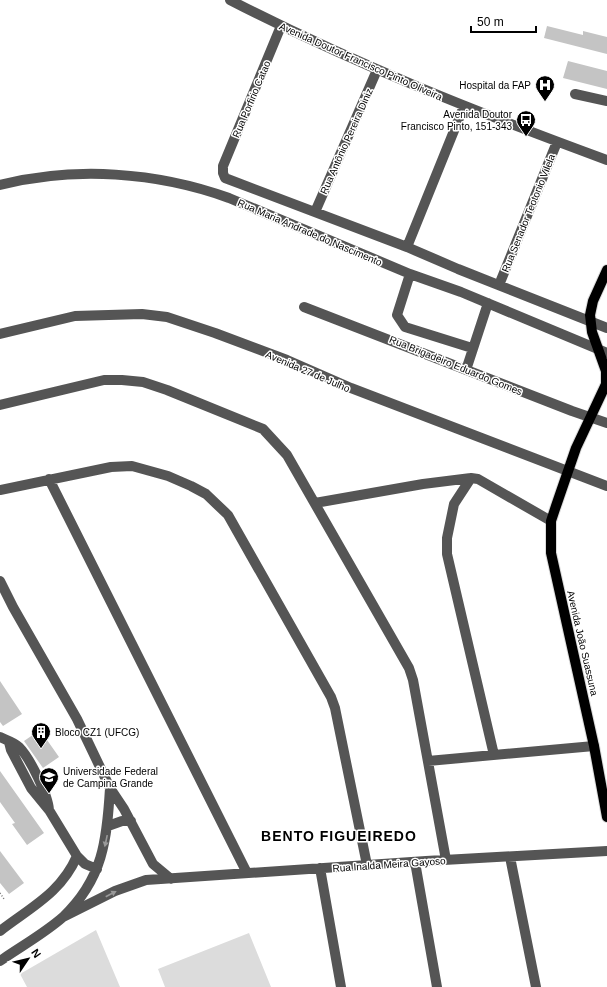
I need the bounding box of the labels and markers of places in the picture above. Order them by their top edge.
hospital icon: Hospital da FAP [534,74,556,102]
place label: Hospital da FAP [459,80,531,91]
place label: Avenida Doutor Francisco Pinto, 151-343 [401,109,513,132]
bus stop icon: Avenida Doutor Francisco Pinto, 151-343 [515,109,537,137]
building icon: Bloco CZ1 (UFCG) [30,721,52,749]
place label: Bloco CZ1 (UFCG) [55,727,139,738]
school or university icon: Universidade Federal de Campina Grande [38,766,60,794]
place label: Universidade Federal de Campina Grande [63,766,158,789]

